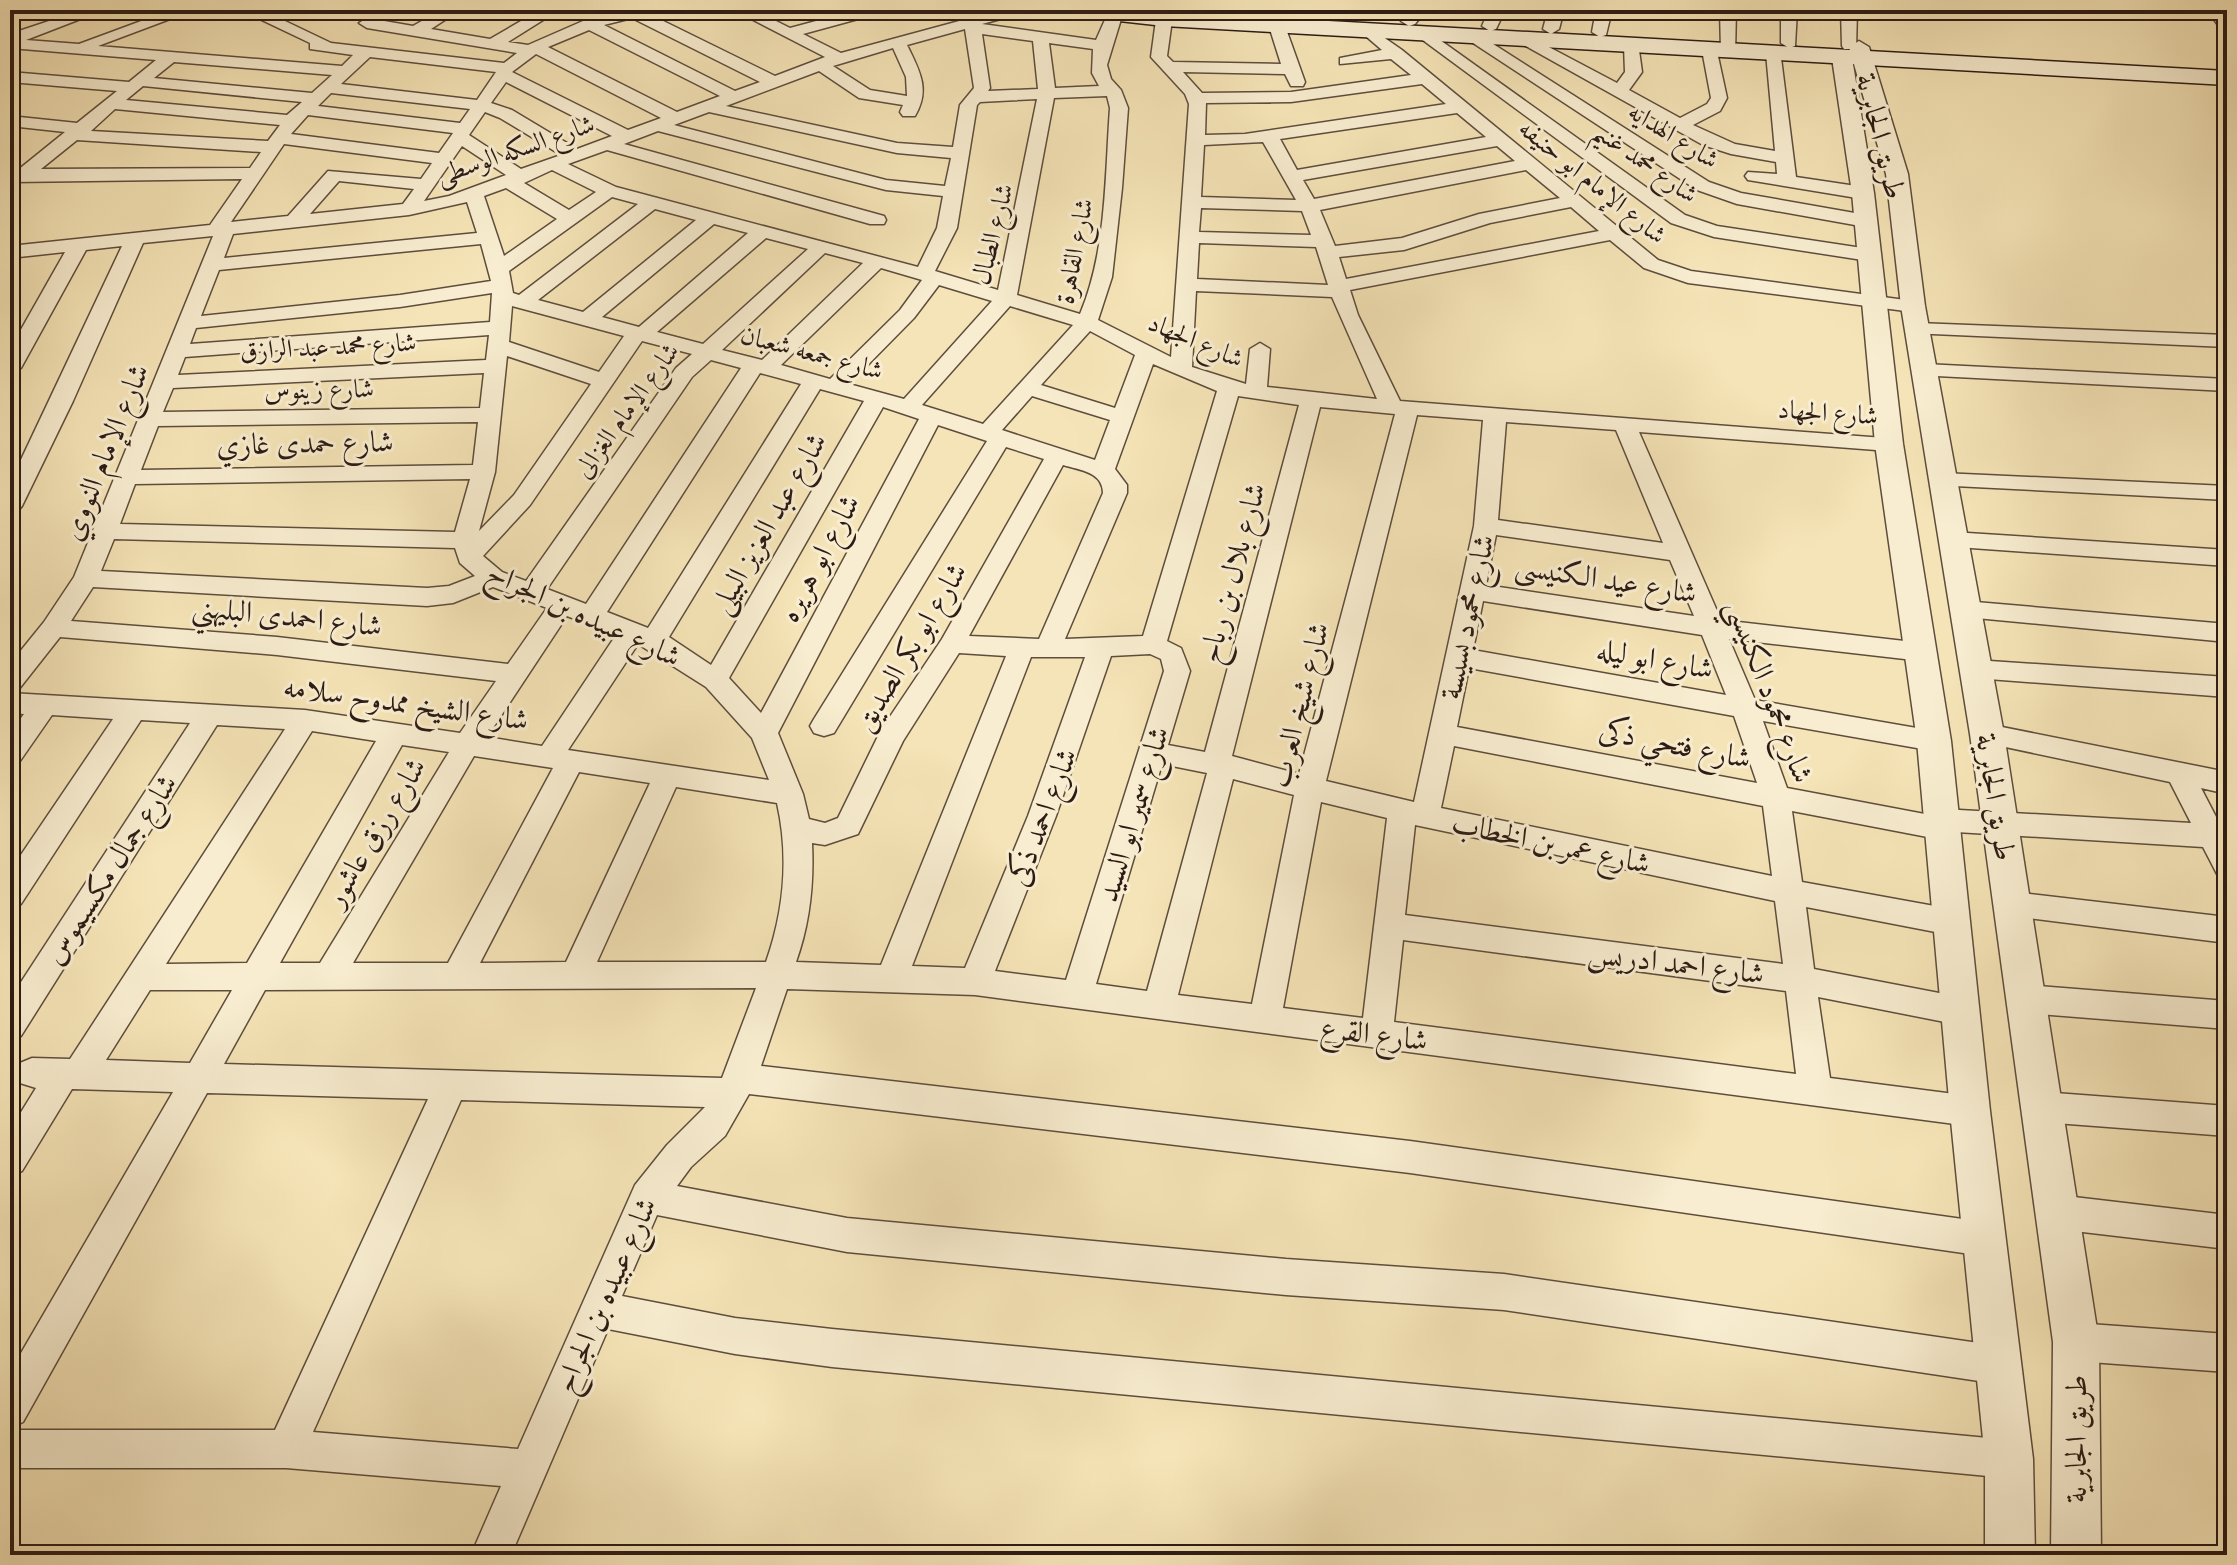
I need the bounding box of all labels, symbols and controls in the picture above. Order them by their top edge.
street label: طريق الجابرية [1846,70,1913,203]
street label: شارع الهدايه [1619,95,1725,180]
street label: شارع السكه الوسطى [432,108,600,197]
street label: شارع الإمام ابو حنيفه [1508,112,1673,256]
street label: شارع محمد غنيم [1582,115,1704,218]
street label: شارع الطبال [965,180,1026,289]
street label: شارع القاهرة [1049,196,1106,308]
street label: شارع الجهاد [1141,307,1248,380]
street label: شارع جمعه شعبان [736,319,886,392]
street label: شارع محمد عبد الرازق [239,326,417,373]
street label: شارع الإمام الغزالى [567,337,691,488]
street label: شارع الإمام النووي [54,359,164,549]
street label: شارع زينوس [264,373,374,412]
street label: شارع الجهاد [1776,394,1879,437]
street label: شارع حمدى غازي [216,424,394,470]
street label: شارع عبد العزيز البيلى [702,426,840,624]
street label: شارع بلال بن رباح [1192,479,1281,669]
street label: شارع ابو هريره [771,489,874,631]
street label: شارع محمود بسيسة [1433,531,1509,704]
street label: شارع عيد الكنيسى [1511,548,1699,618]
street label: شارع عبيده بن الجراح [478,554,686,682]
street label: شارع ابو بكر الصديق [846,556,981,742]
street label: شارع احمدى البليهني [189,589,384,654]
street label: شارع محمود الكنيسي [1709,595,1821,791]
street label: شارع شيخ العرب [1262,619,1346,794]
street label: شارع ابو ليله [1593,632,1716,694]
street label: شارع الشيخ ممدوح سلامه [280,669,531,747]
street label: شارع فتحي ذكى [1594,711,1754,786]
street label: شارع سمير ابو السيد [1090,722,1183,908]
street label: طريق الجابرية [1966,731,2023,864]
street label: شارع احمد ذكى [998,743,1091,893]
street label: شارع رزق عاشور [316,751,440,919]
street label: شارع جمال مكسيموس [36,768,191,975]
street label: شارع عمر بن الخطاب [1447,805,1653,888]
street label: شارع احمد ادريس [1585,935,1766,999]
street label: شارع القرع [1317,1011,1430,1065]
street label: شارع عبيده بن الجراح [547,1192,671,1402]
street label: طريق الجابرية [2059,1375,2096,1503]

